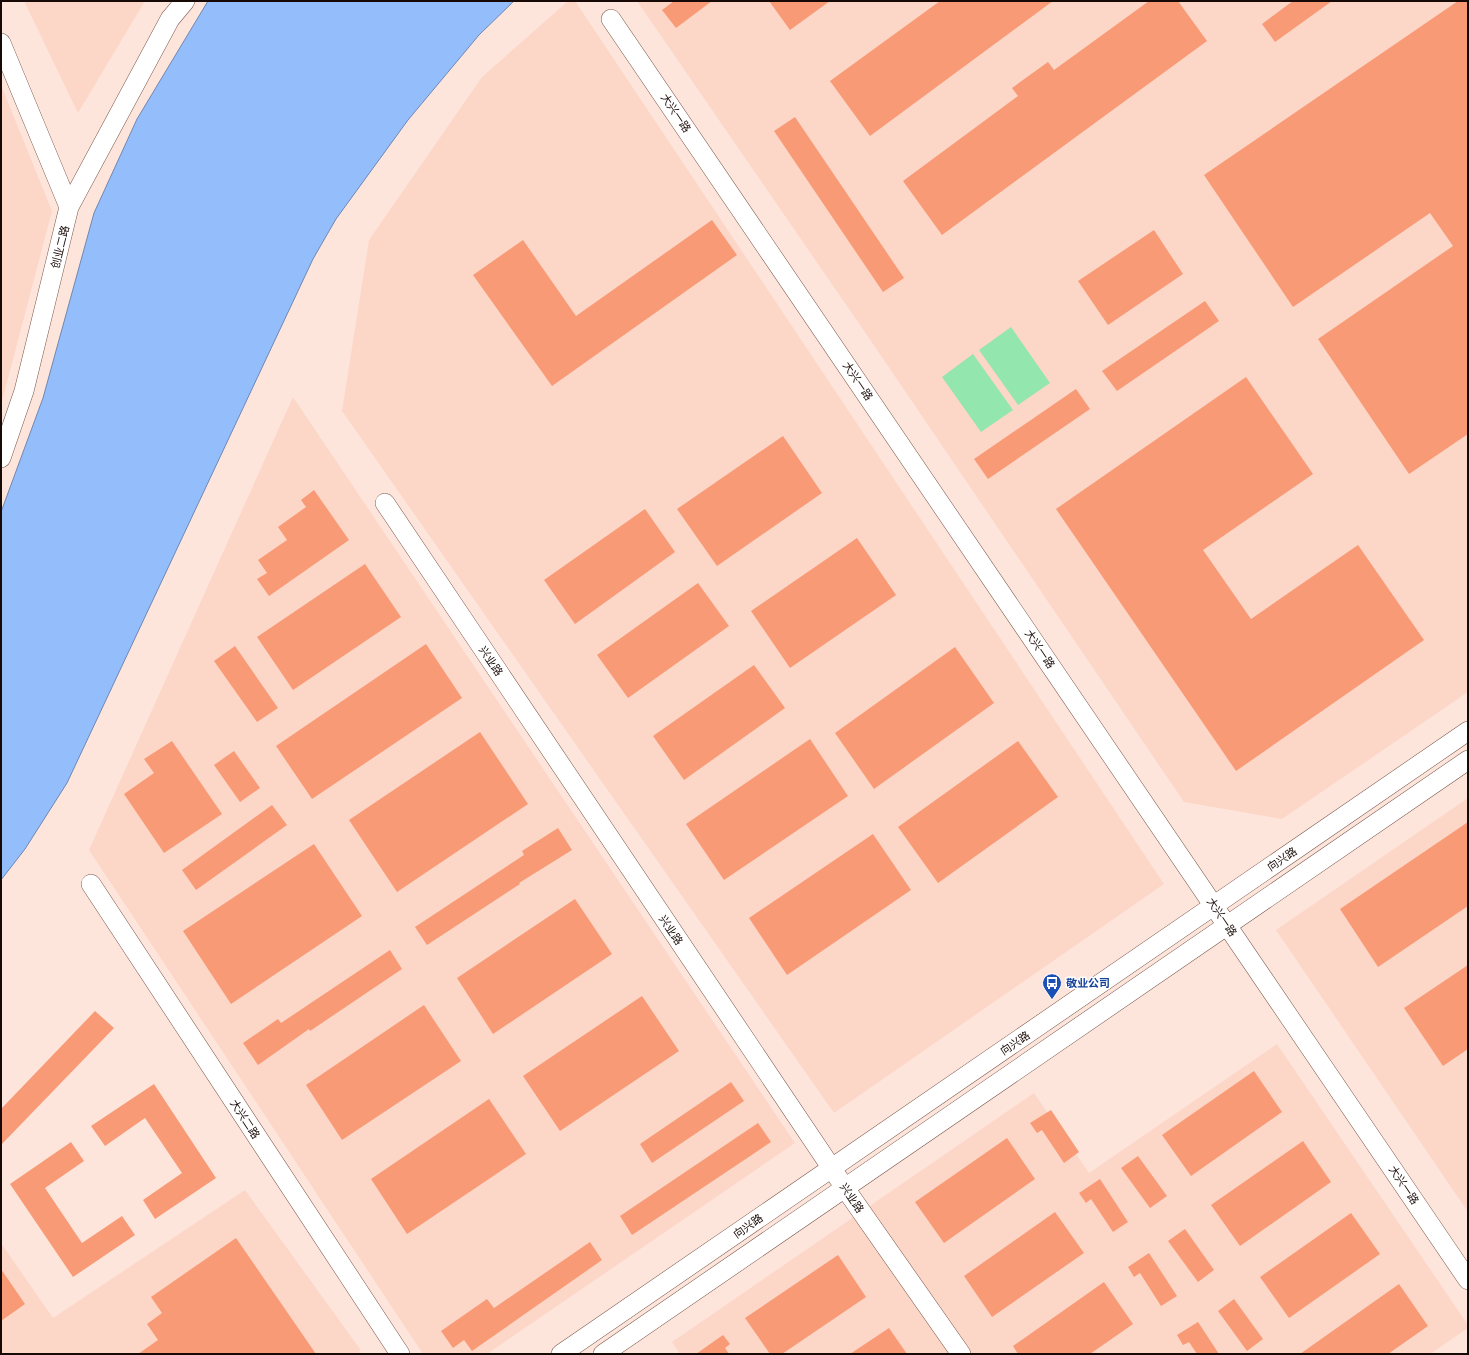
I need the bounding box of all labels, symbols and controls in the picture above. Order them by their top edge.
street label: 大兴一路 [658,91,694,135]
street label: 创业二路 [48,224,72,270]
street label: 大兴一路 [840,359,876,403]
street label: 大兴一路 [1022,627,1058,671]
street label: 兴业路 [476,643,506,679]
street label: 向兴路 [1264,844,1300,874]
street label: 大兴一路 [1204,895,1240,939]
street label: 兴业路 [656,912,686,948]
bus stop icon: 敬业公司 [1041,972,1063,1000]
place label: 敬业公司 [1066,976,1110,990]
street label: 向兴路 [997,1028,1033,1058]
street label: 大兴二路 [227,1097,263,1141]
street label: 大兴一路 [1386,1163,1422,1207]
street label: 兴业路 [837,1180,867,1216]
street label: 向兴路 [730,1211,766,1241]

